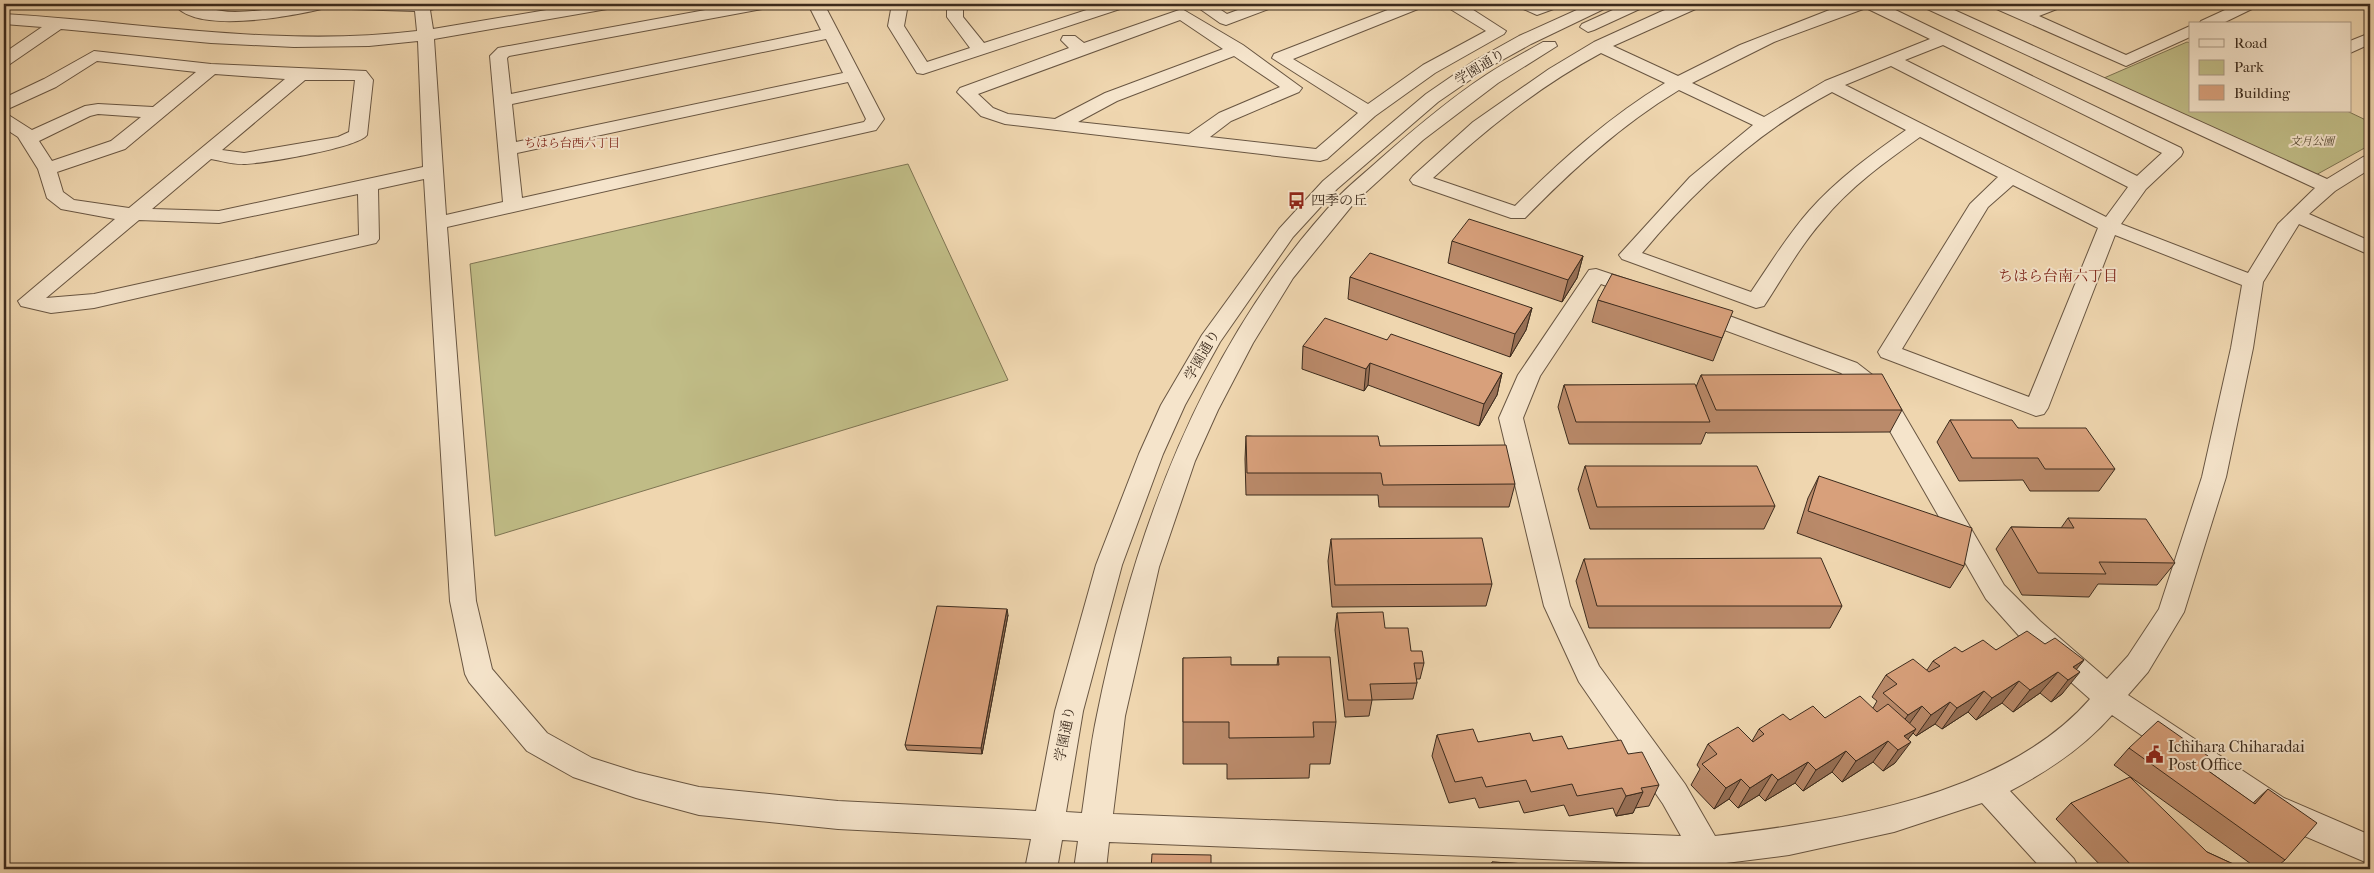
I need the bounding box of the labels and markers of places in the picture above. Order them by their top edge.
bus stop icon: 四季の丘 [1287,190,1307,210]
place label: 四季の丘 [1311,192,1367,209]
place label: Ichihara Chiharadai Post Office [2168,737,2305,774]
public building icon: Ichihara Chiharadai Post Office [2144,745,2164,765]

